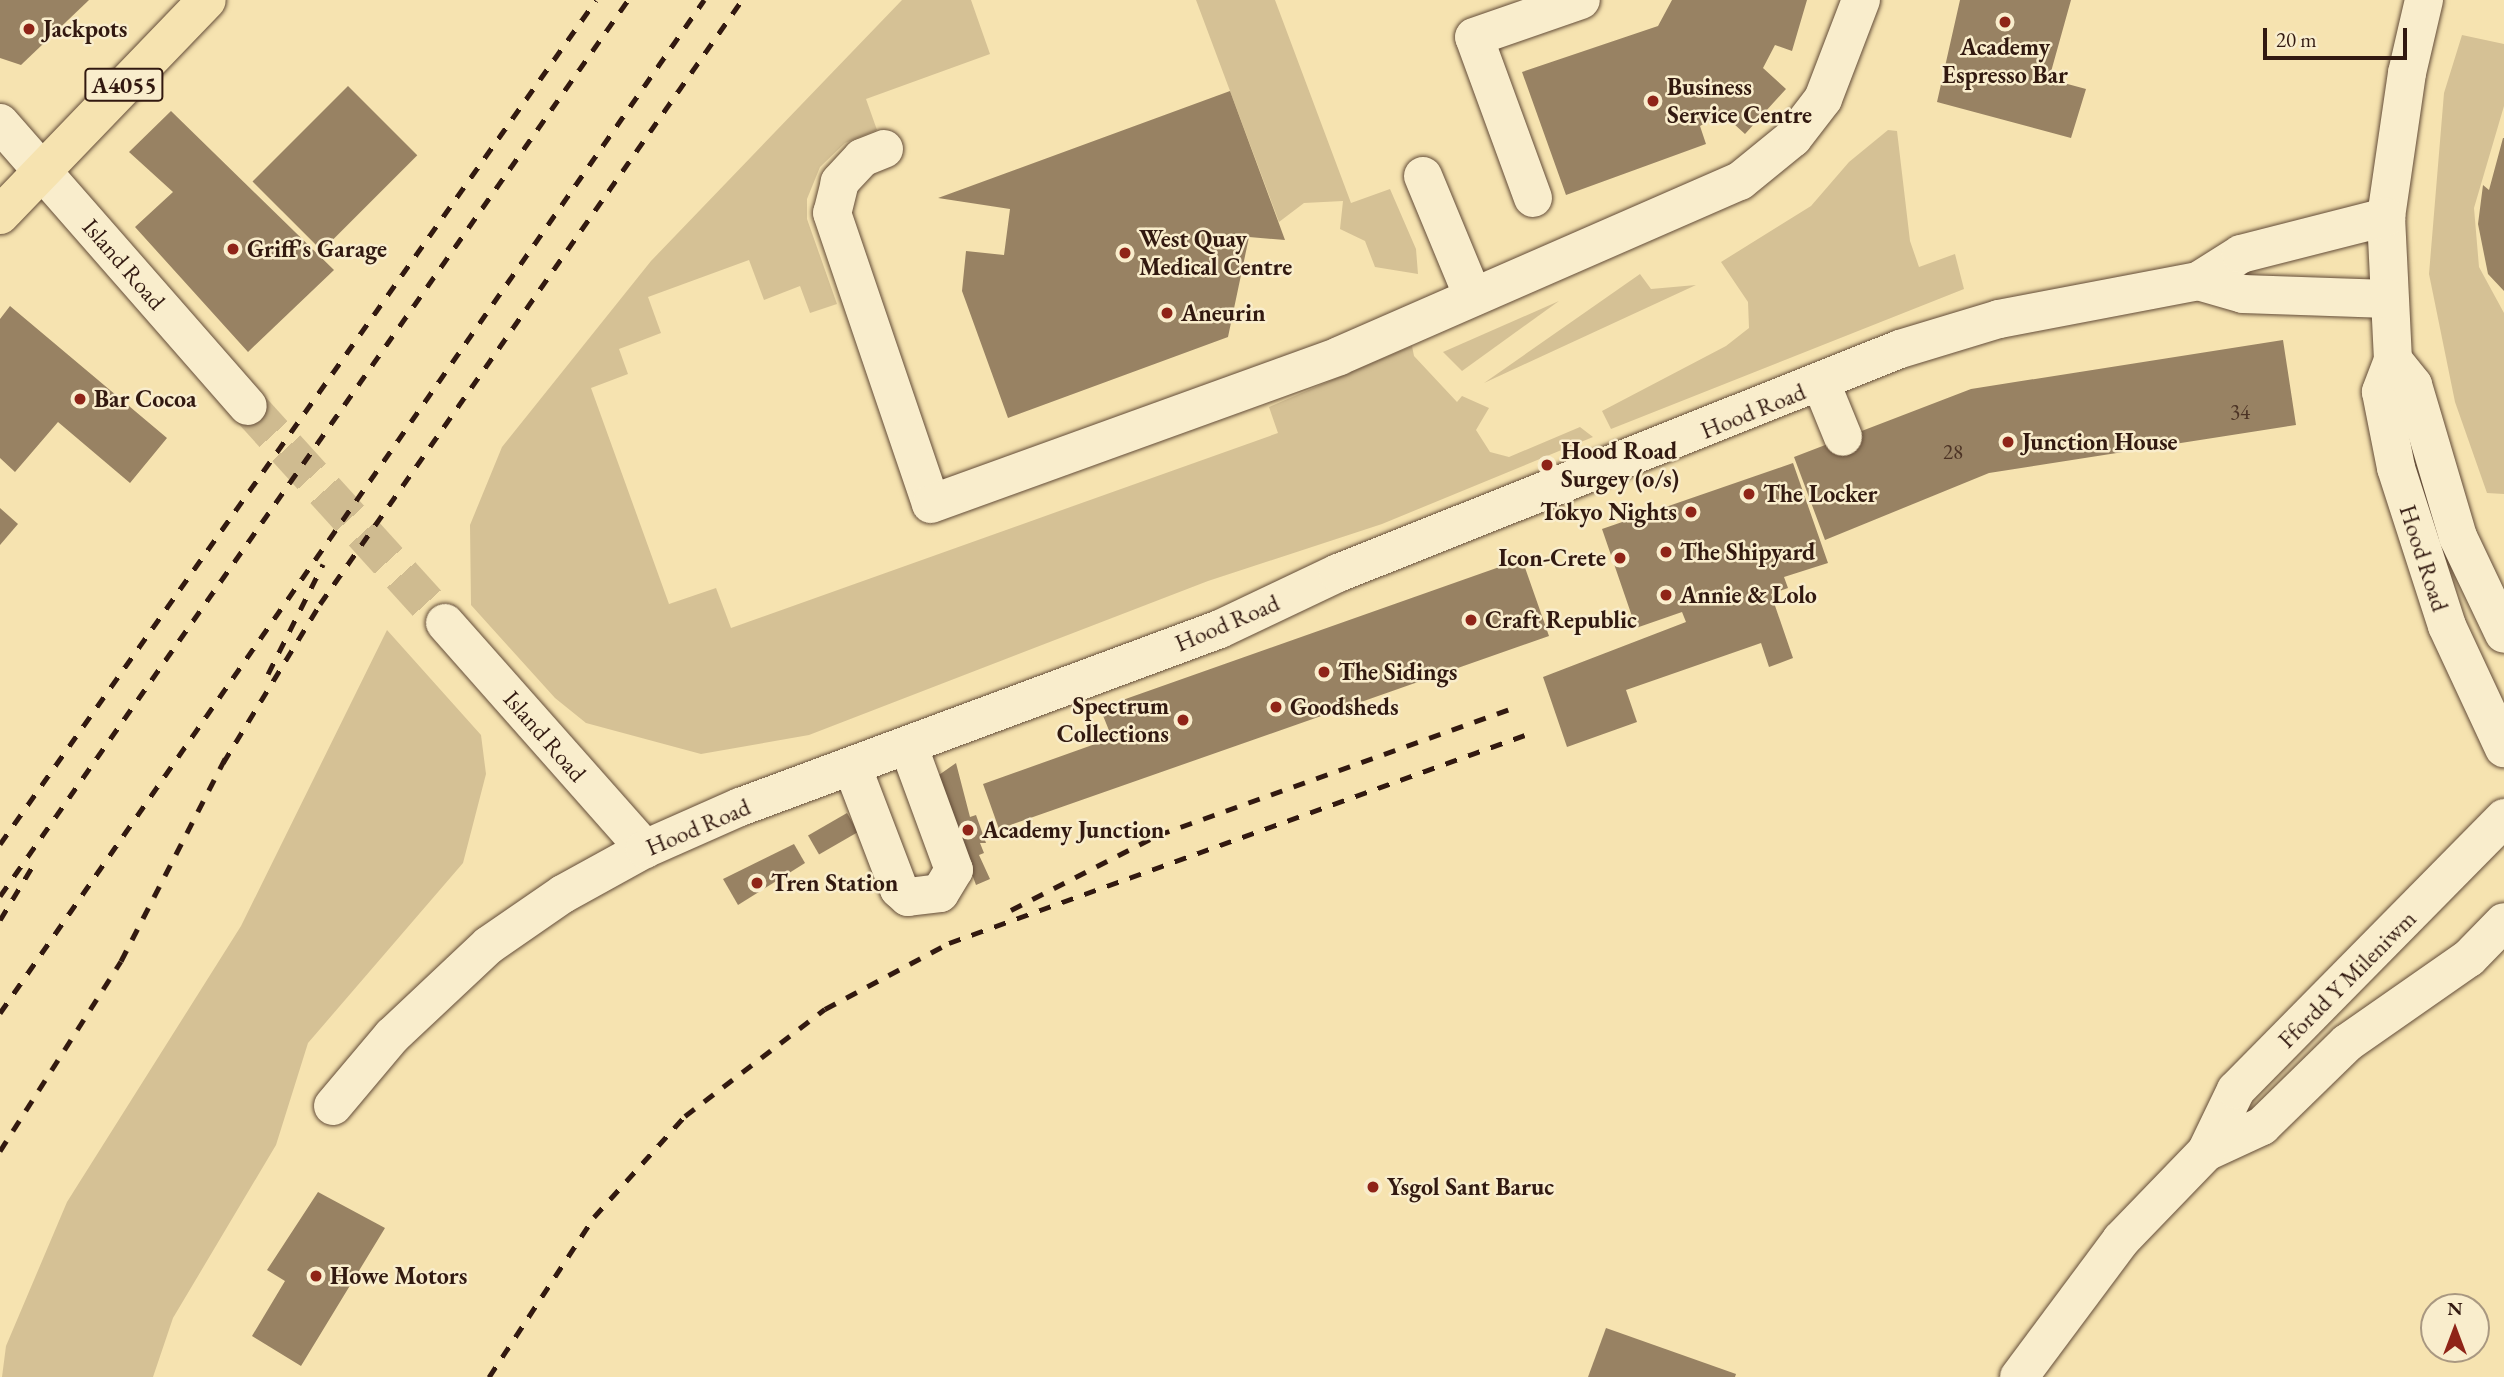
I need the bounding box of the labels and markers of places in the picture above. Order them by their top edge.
marker: Academy Espresso Bar [1997,14,2013,30]
place label: Jackpots [43,15,128,43]
marker: Jackpots [21,21,37,37]
place label: Academy Espresso Bar [1942,33,2068,89]
place label: Business Service Centre [1667,73,1812,129]
marker: Business Service Centre [1645,93,1661,109]
place label: West Quay Medical Centre [1139,225,1292,281]
place label: Griff's Garage [247,235,387,263]
marker: Griff's Garage [225,241,241,257]
marker: West Quay Medical Centre [1117,245,1133,261]
place label: Aneurin [1181,299,1266,327]
marker: Aneurin [1159,305,1175,321]
place label: Bar Cocoa [94,385,197,413]
marker: Bar Cocoa [72,391,88,407]
place label: Junction House [2022,428,2178,456]
marker: Junction House [2000,434,2016,450]
place label: Hood Road Surgey (o/s) [1561,437,1679,493]
marker: Hood Road Surgey (o/s) [1539,457,1555,473]
place label: The Locker [1763,480,1878,508]
marker: The Locker [1741,486,1757,502]
place label: Tokyo Nights [1540,498,1677,526]
marker: Tokyo Nights [1683,504,1699,520]
place label: The Shipyard [1680,538,1815,566]
place label: Icon-Crete [1499,544,1606,572]
marker: The Shipyard [1658,544,1674,560]
marker: Icon-Crete [1612,550,1628,566]
place label: Annie & Lolo [1680,581,1817,609]
marker: Annie & Lolo [1658,587,1674,603]
place label: Craft Republic [1485,606,1637,634]
marker: Craft Republic [1463,612,1479,628]
place label: The Sidings [1338,658,1457,686]
marker: The Sidings [1316,664,1332,680]
place label: Spectrum Collections [1057,692,1169,748]
place label: Goodsheds [1290,693,1399,721]
marker: Goodsheds [1268,699,1284,715]
marker: Spectrum Collections [1175,712,1191,728]
place label: Academy Junction [982,816,1164,844]
marker: Academy Junction [960,822,976,838]
place label: Tren Station [771,869,898,897]
marker: Tren Station [749,875,765,891]
place label: Ysgol Sant Baruc [1387,1173,1554,1201]
marker: Ysgol Sant Baruc [1365,1179,1381,1195]
place label: Howe Motors [330,1262,467,1290]
marker: Howe Motors [308,1268,324,1284]

